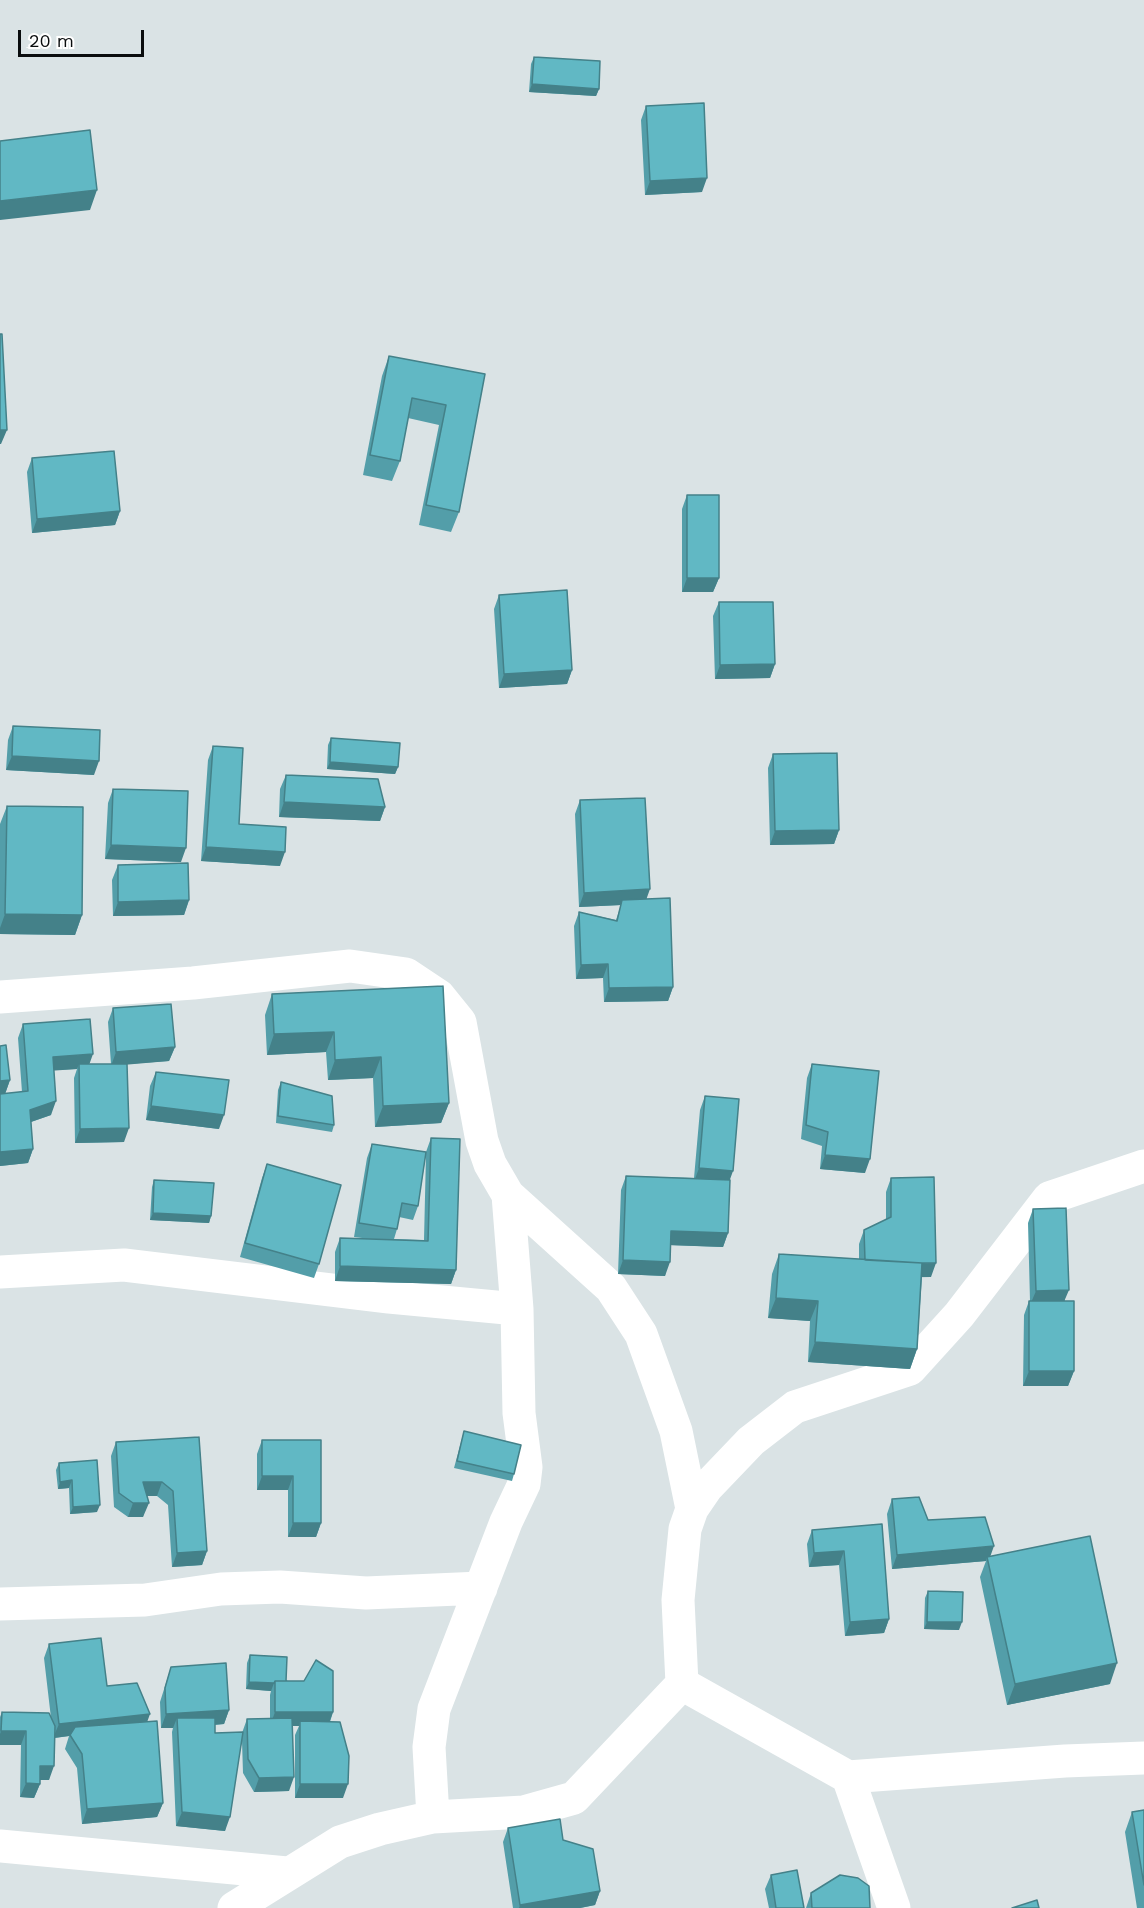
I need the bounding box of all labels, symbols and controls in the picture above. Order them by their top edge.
scale bar [21,18,147,56]
text: 20 m [29,30,74,51]

